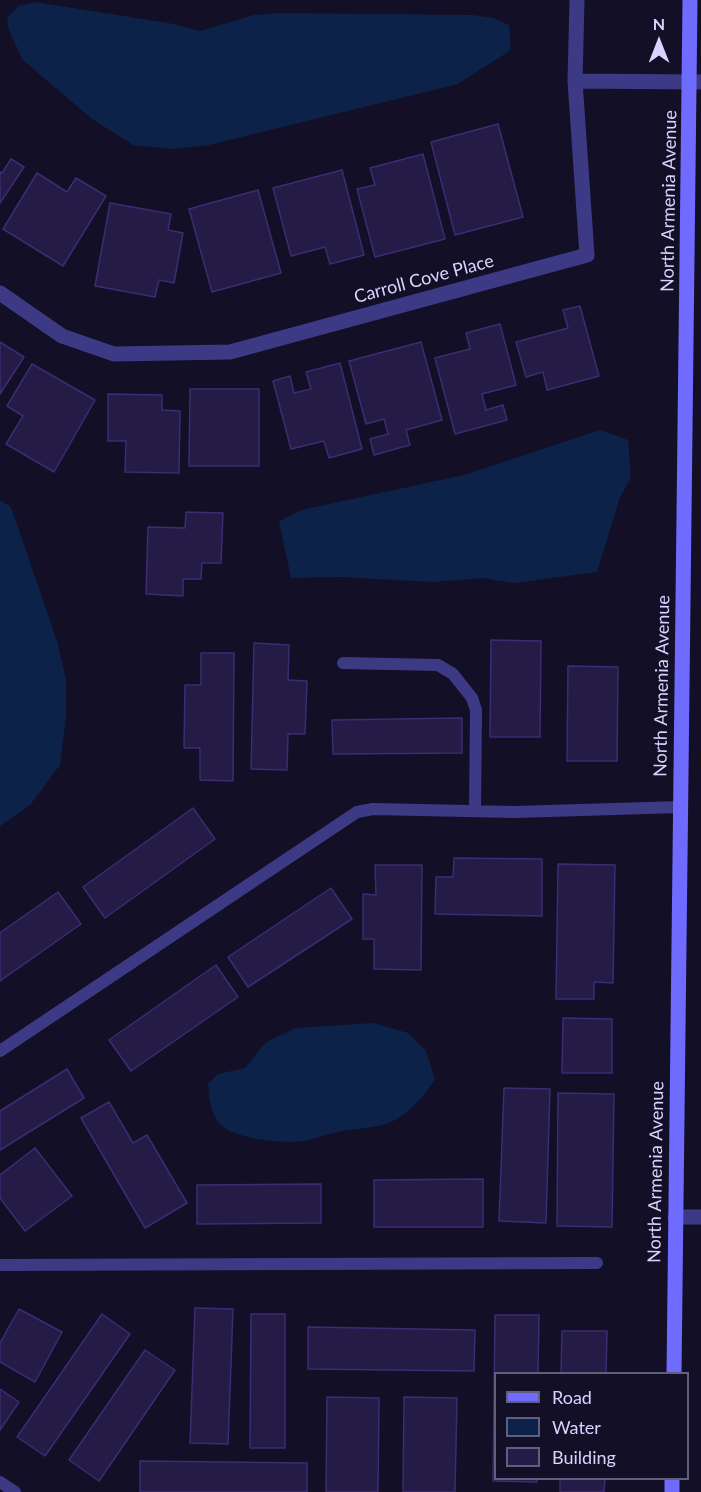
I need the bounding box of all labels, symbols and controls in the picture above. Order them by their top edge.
north arrow [629,12,689,72]
text: N [653,14,665,33]
street label: North Armenia Avenue [657,110,681,292]
street label: Carroll Cove Place [352,250,496,308]
street label: North Armenia Avenue [650,595,674,777]
street label: North Armenia Avenue [644,1081,668,1263]
legend [494,1372,689,1480]
text: Road [552,1386,592,1408]
text: Water [552,1416,601,1438]
text: Building [552,1446,616,1468]

